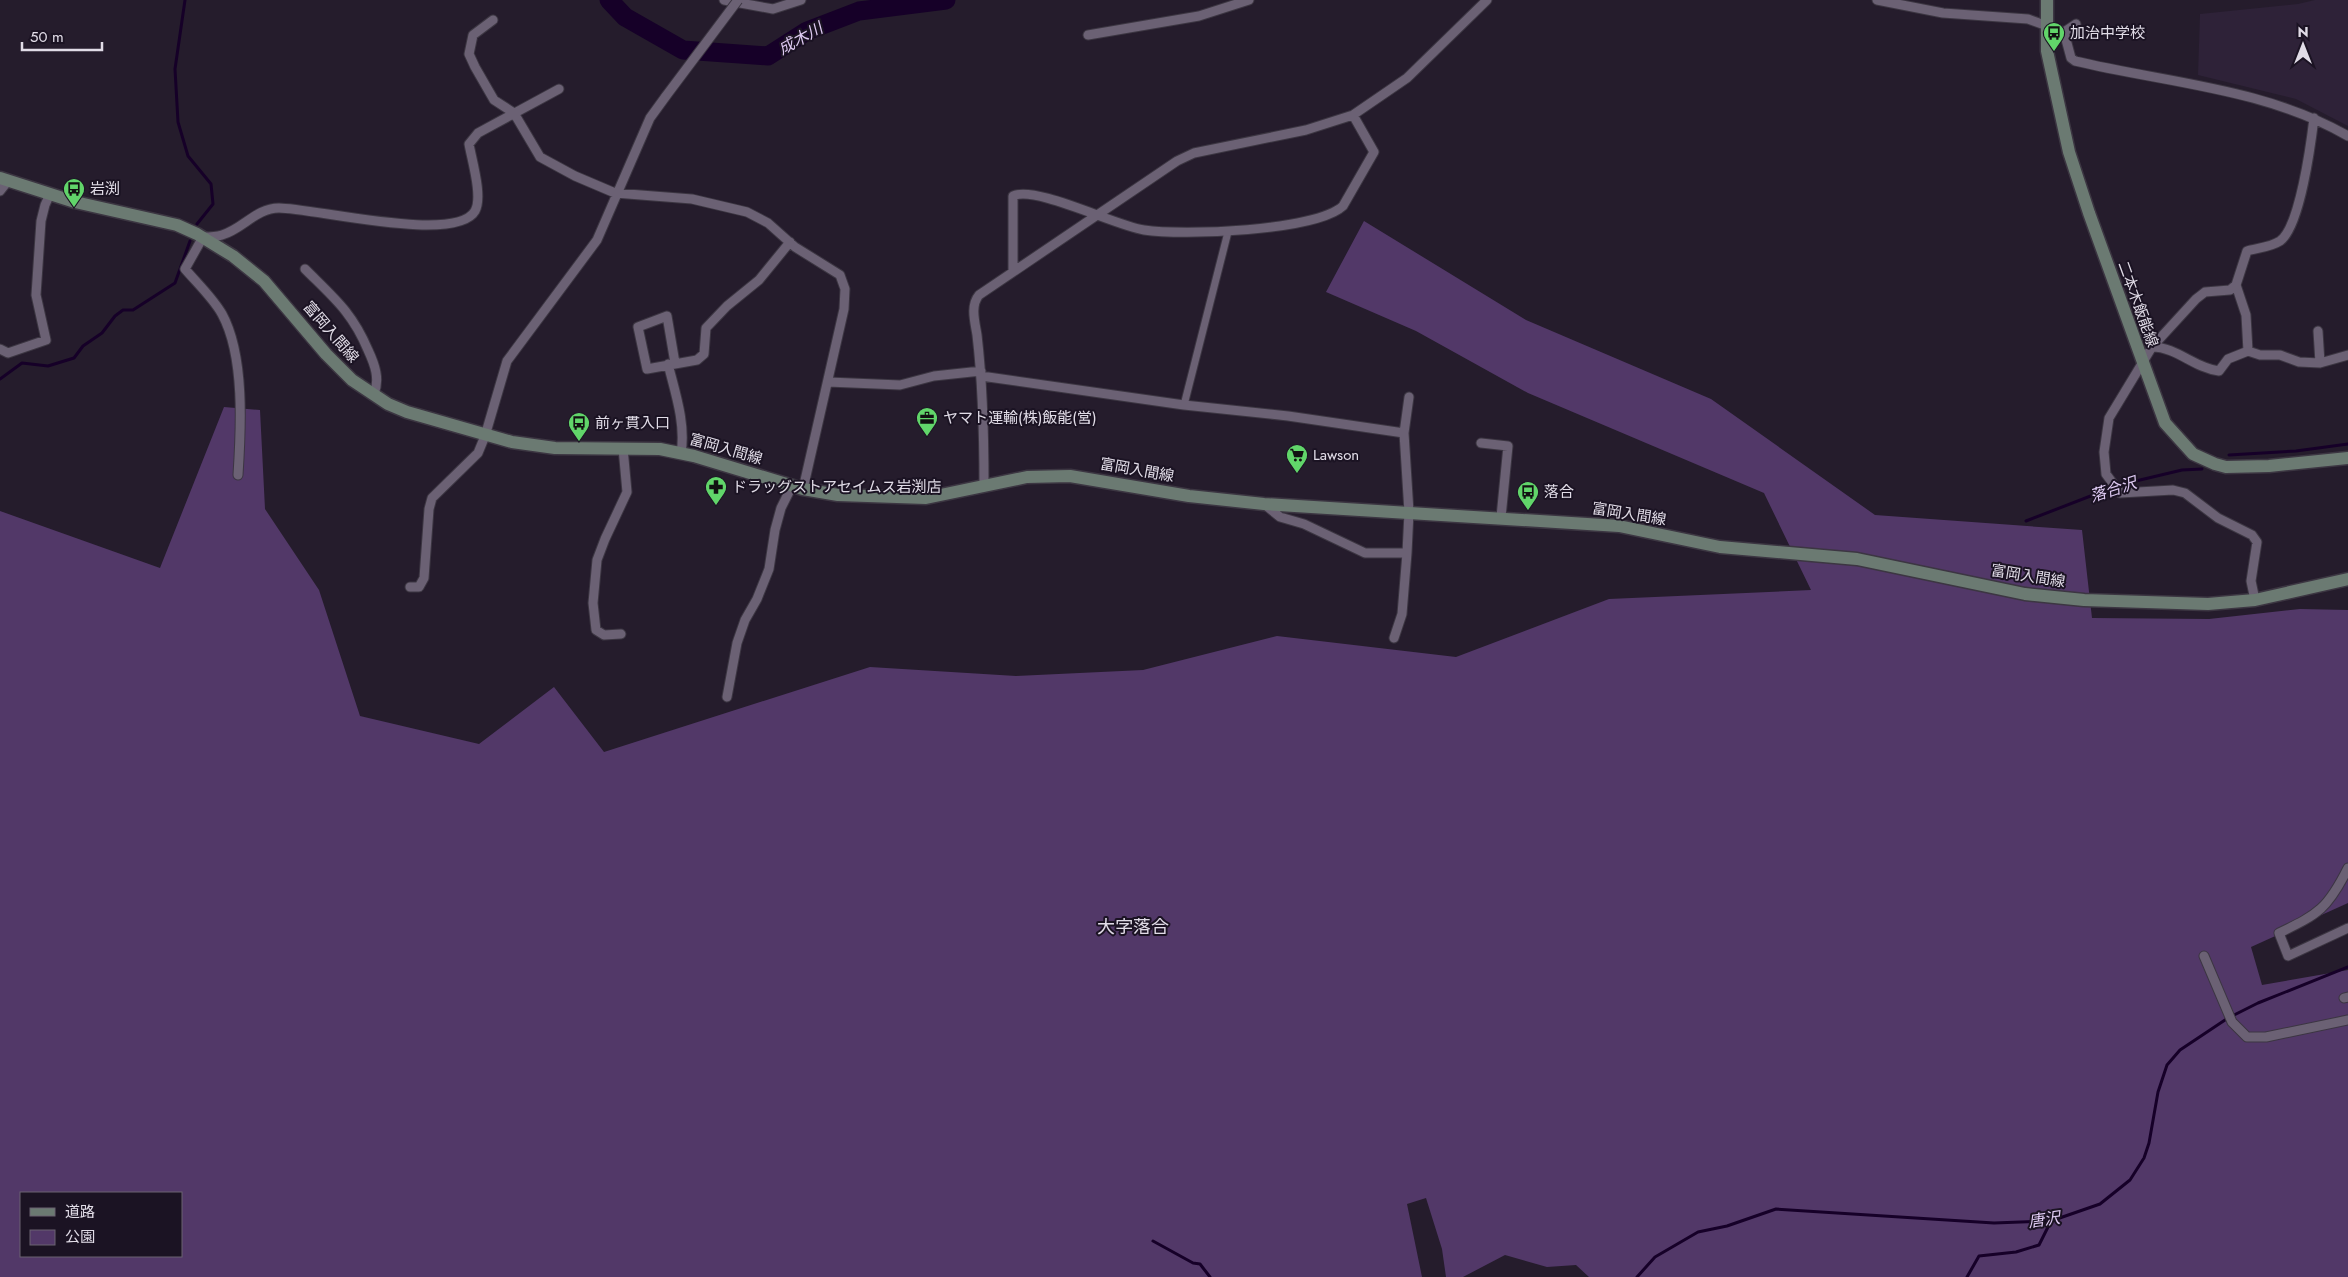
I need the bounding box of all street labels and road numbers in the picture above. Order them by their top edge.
street label: 二本木飯能線 [2112,258,2164,350]
street label: 富岡入間線 [298,296,364,368]
street label: 富岡入間線 [687,428,765,470]
street label: 富岡入間線 [1098,453,1176,487]
street label: 富岡入間線 [1590,497,1668,531]
street label: 富岡入間線 [1989,559,2067,593]

